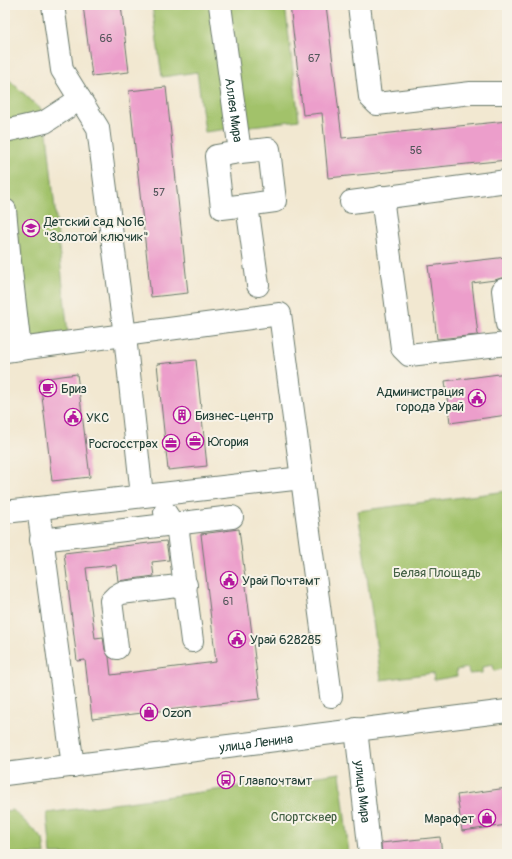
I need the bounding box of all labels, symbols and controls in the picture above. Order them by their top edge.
house number: 66 [100,32,112,45]
house number: 67 [308,52,320,65]
street label: Аллея Мира [221,77,246,143]
house number: 56 [410,144,422,157]
house number: 57 [153,186,165,199]
place label: Детский сад №16 "Золотой ключик" [43,214,148,245]
school or university icon: Детский сад №16 "Золотой ключик" [21,218,41,238]
cafe icon: Бриз [38,378,58,398]
place label: Бриз [61,381,87,397]
place label: Администрация города Урай [376,384,464,415]
public building icon: Администрация города Урай [467,388,487,408]
building icon: Бизнес-центр [172,405,192,425]
public building icon: УКС [63,407,83,427]
place label: Бизнес-центр [195,408,274,424]
place label: УКС [86,410,109,426]
office icon: Югория [185,431,205,451]
office icon: Росгосстрах [161,433,181,453]
place label: Югория [208,434,249,450]
place label: Росгосстрах [88,436,158,452]
park label: Белая Площадь [393,565,481,581]
public building icon: Урай Почтамт [219,570,239,590]
place label: Урай Почтамт [242,573,321,589]
house number: 61 [223,595,233,608]
public building icon: Урай 628285 [227,629,247,649]
place label: Урай 628285 [250,632,321,648]
shop icon: Ozon [139,702,159,722]
place label: Ozon [162,705,191,721]
street label: улица Ленина [217,731,294,756]
street label: улица Мира [350,759,373,824]
bus stop icon: Главпочтамт [216,770,236,790]
place label: Главпочтамт [239,773,313,789]
shop icon: Марафет [477,808,497,828]
park label: Спортсквер [271,809,337,825]
place label: Марафет [424,811,474,827]

